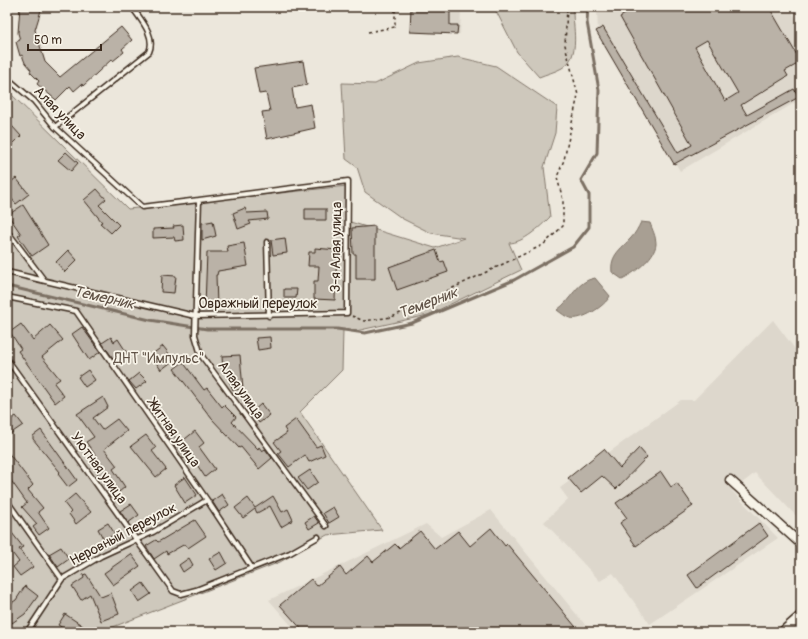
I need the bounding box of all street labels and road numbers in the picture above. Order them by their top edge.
street label: Алая улица [30,83,90,143]
street label: 3-я Алая улица [327,201,345,293]
street label: Овражный переулок [198,295,318,312]
street label: Алая улица [214,358,268,422]
street label: Житная улица [143,394,204,470]
street label: Уютная улица [67,429,131,507]
street label: Неровный переулок [67,499,179,569]

